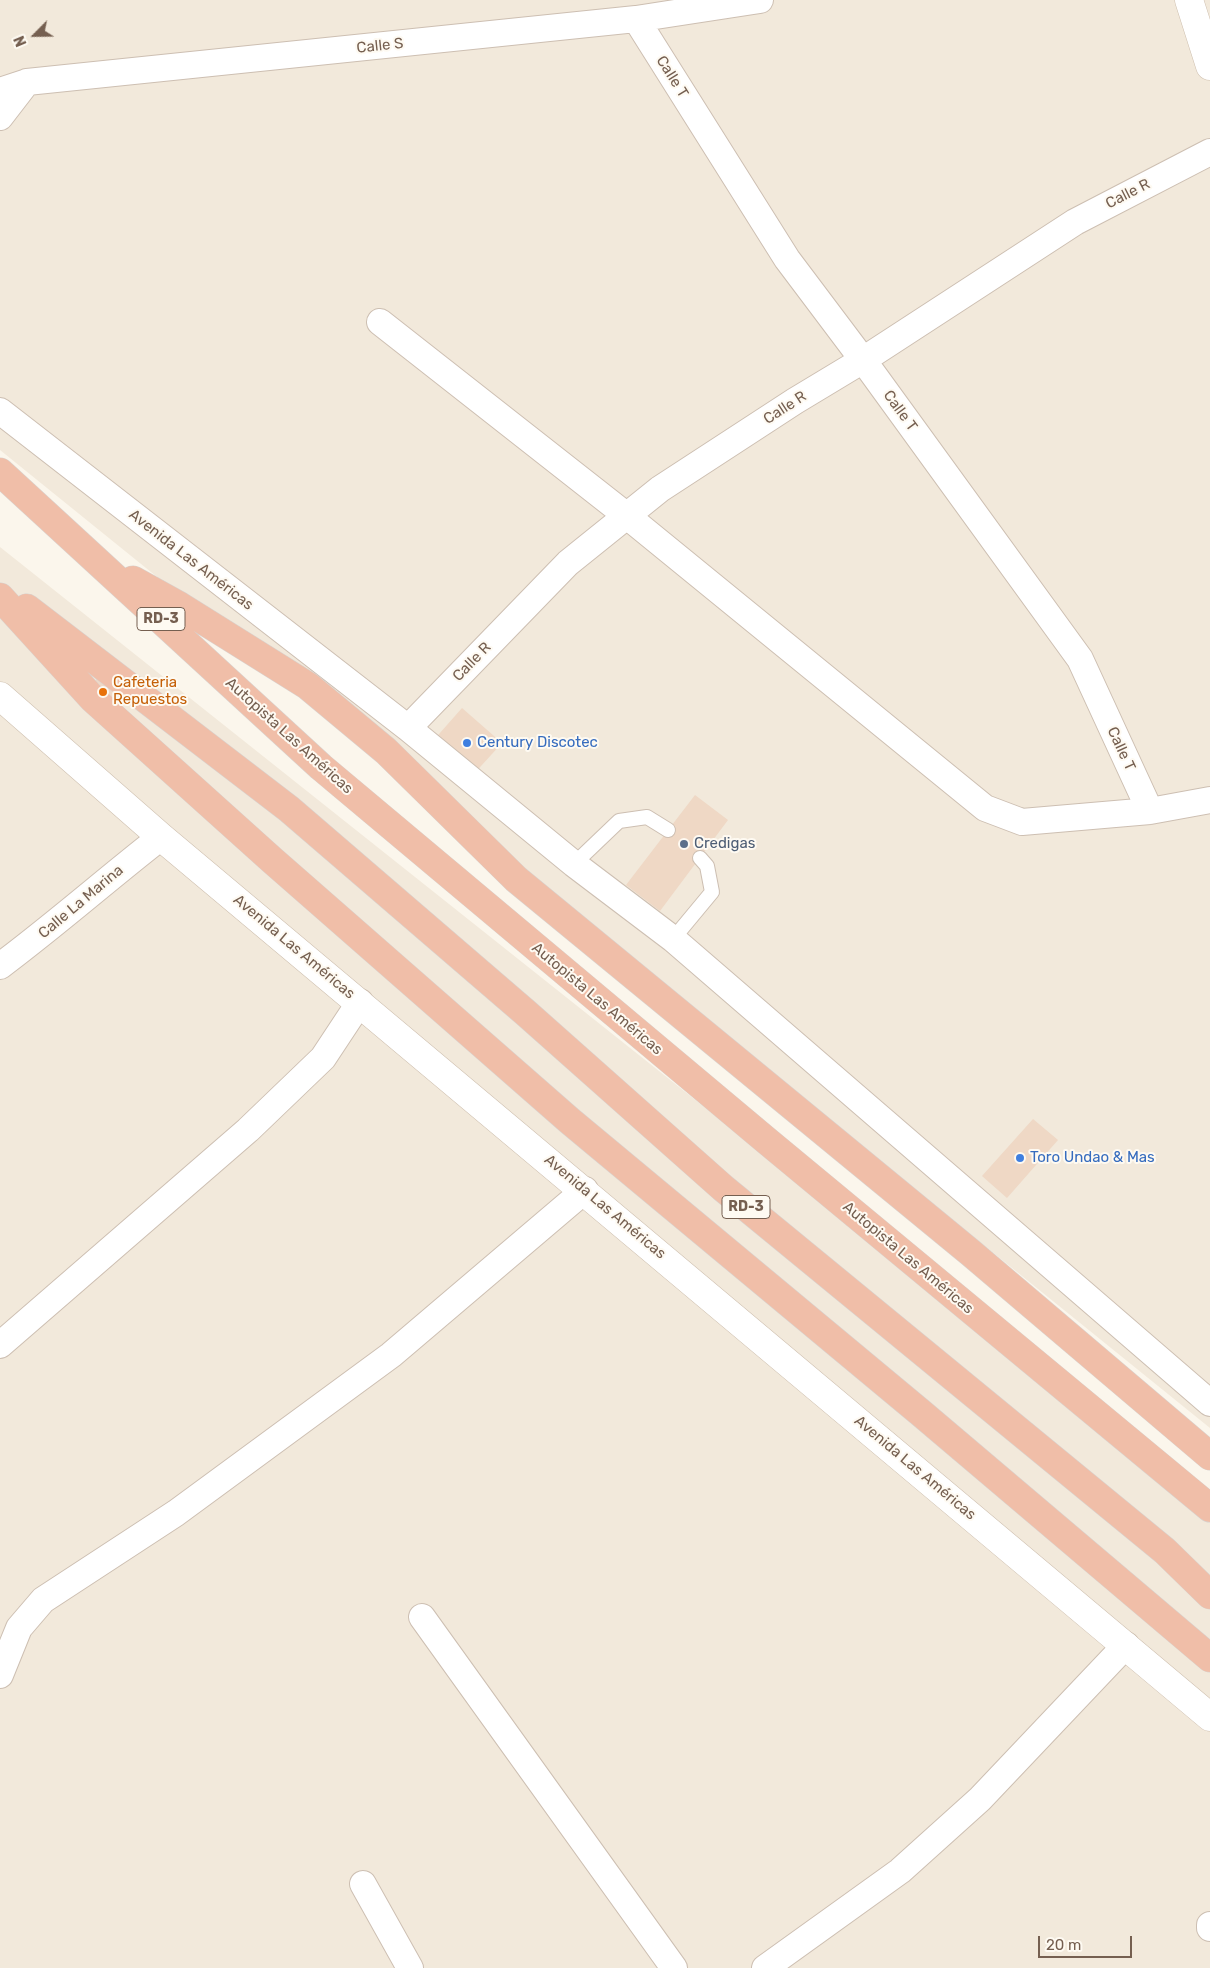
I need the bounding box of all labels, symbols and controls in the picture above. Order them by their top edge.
north arrow [10,10,60,60]
text: N [11,33,31,49]
street label: Calle S [356,35,404,57]
street label: Calle T [652,53,692,101]
street label: Calle R [1103,175,1153,213]
street label: Calle T [879,387,921,435]
street label: Calle R [760,388,810,428]
street label: Avenida Las Américas [125,506,257,614]
road number: RD-3 [137,608,185,630]
street label: Calle R [449,639,495,685]
place label: Cafeteria Repuestos [113,674,187,709]
street label: Autopista Las Américas [222,674,356,798]
marker: Cafeteria Repuestos [97,686,109,698]
street label: Calle T [1103,724,1139,774]
place label: Century Discotec [477,734,598,752]
marker: Century Discotec [461,737,473,749]
place label: Credigas [694,835,755,853]
marker: Credigas [678,838,690,850]
street label: Calle La Marina [35,861,127,943]
street label: Avenida Las Américas [230,891,358,1003]
street label: Autopista Las Américas [528,939,666,1059]
place label: Toro Undao & Mas [1030,1149,1155,1167]
street label: Avenida Las Américas [541,1151,669,1263]
marker: Toro Undao & Mas [1014,1152,1026,1164]
road number: RD-3 [722,1196,770,1218]
street label: Autopista Las Américas [839,1198,977,1318]
street label: Avenida Las Américas [851,1412,979,1524]
scale bar [1040,1926,1134,1958]
text: 20 m [1046,1936,1081,1954]

